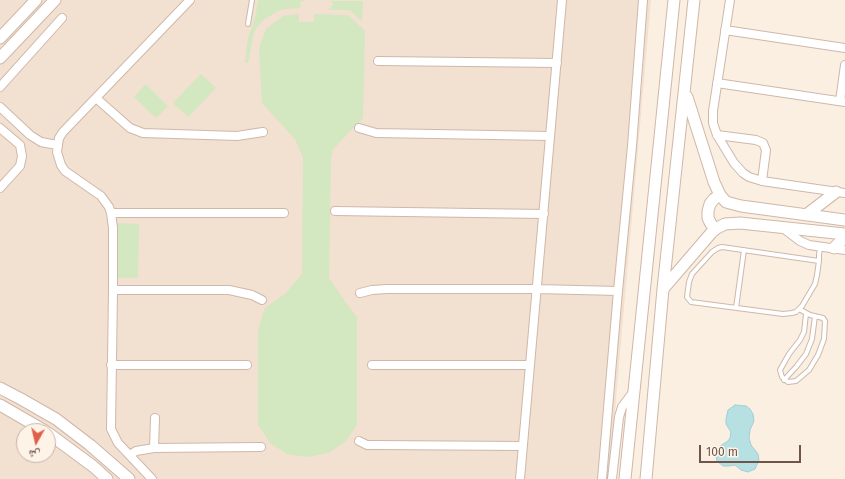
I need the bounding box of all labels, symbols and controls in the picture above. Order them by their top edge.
north arrow [16,423,56,463]
scale bar [701,437,803,463]
text: 100 m [706,445,738,459]
text: ش [28,447,41,462]

